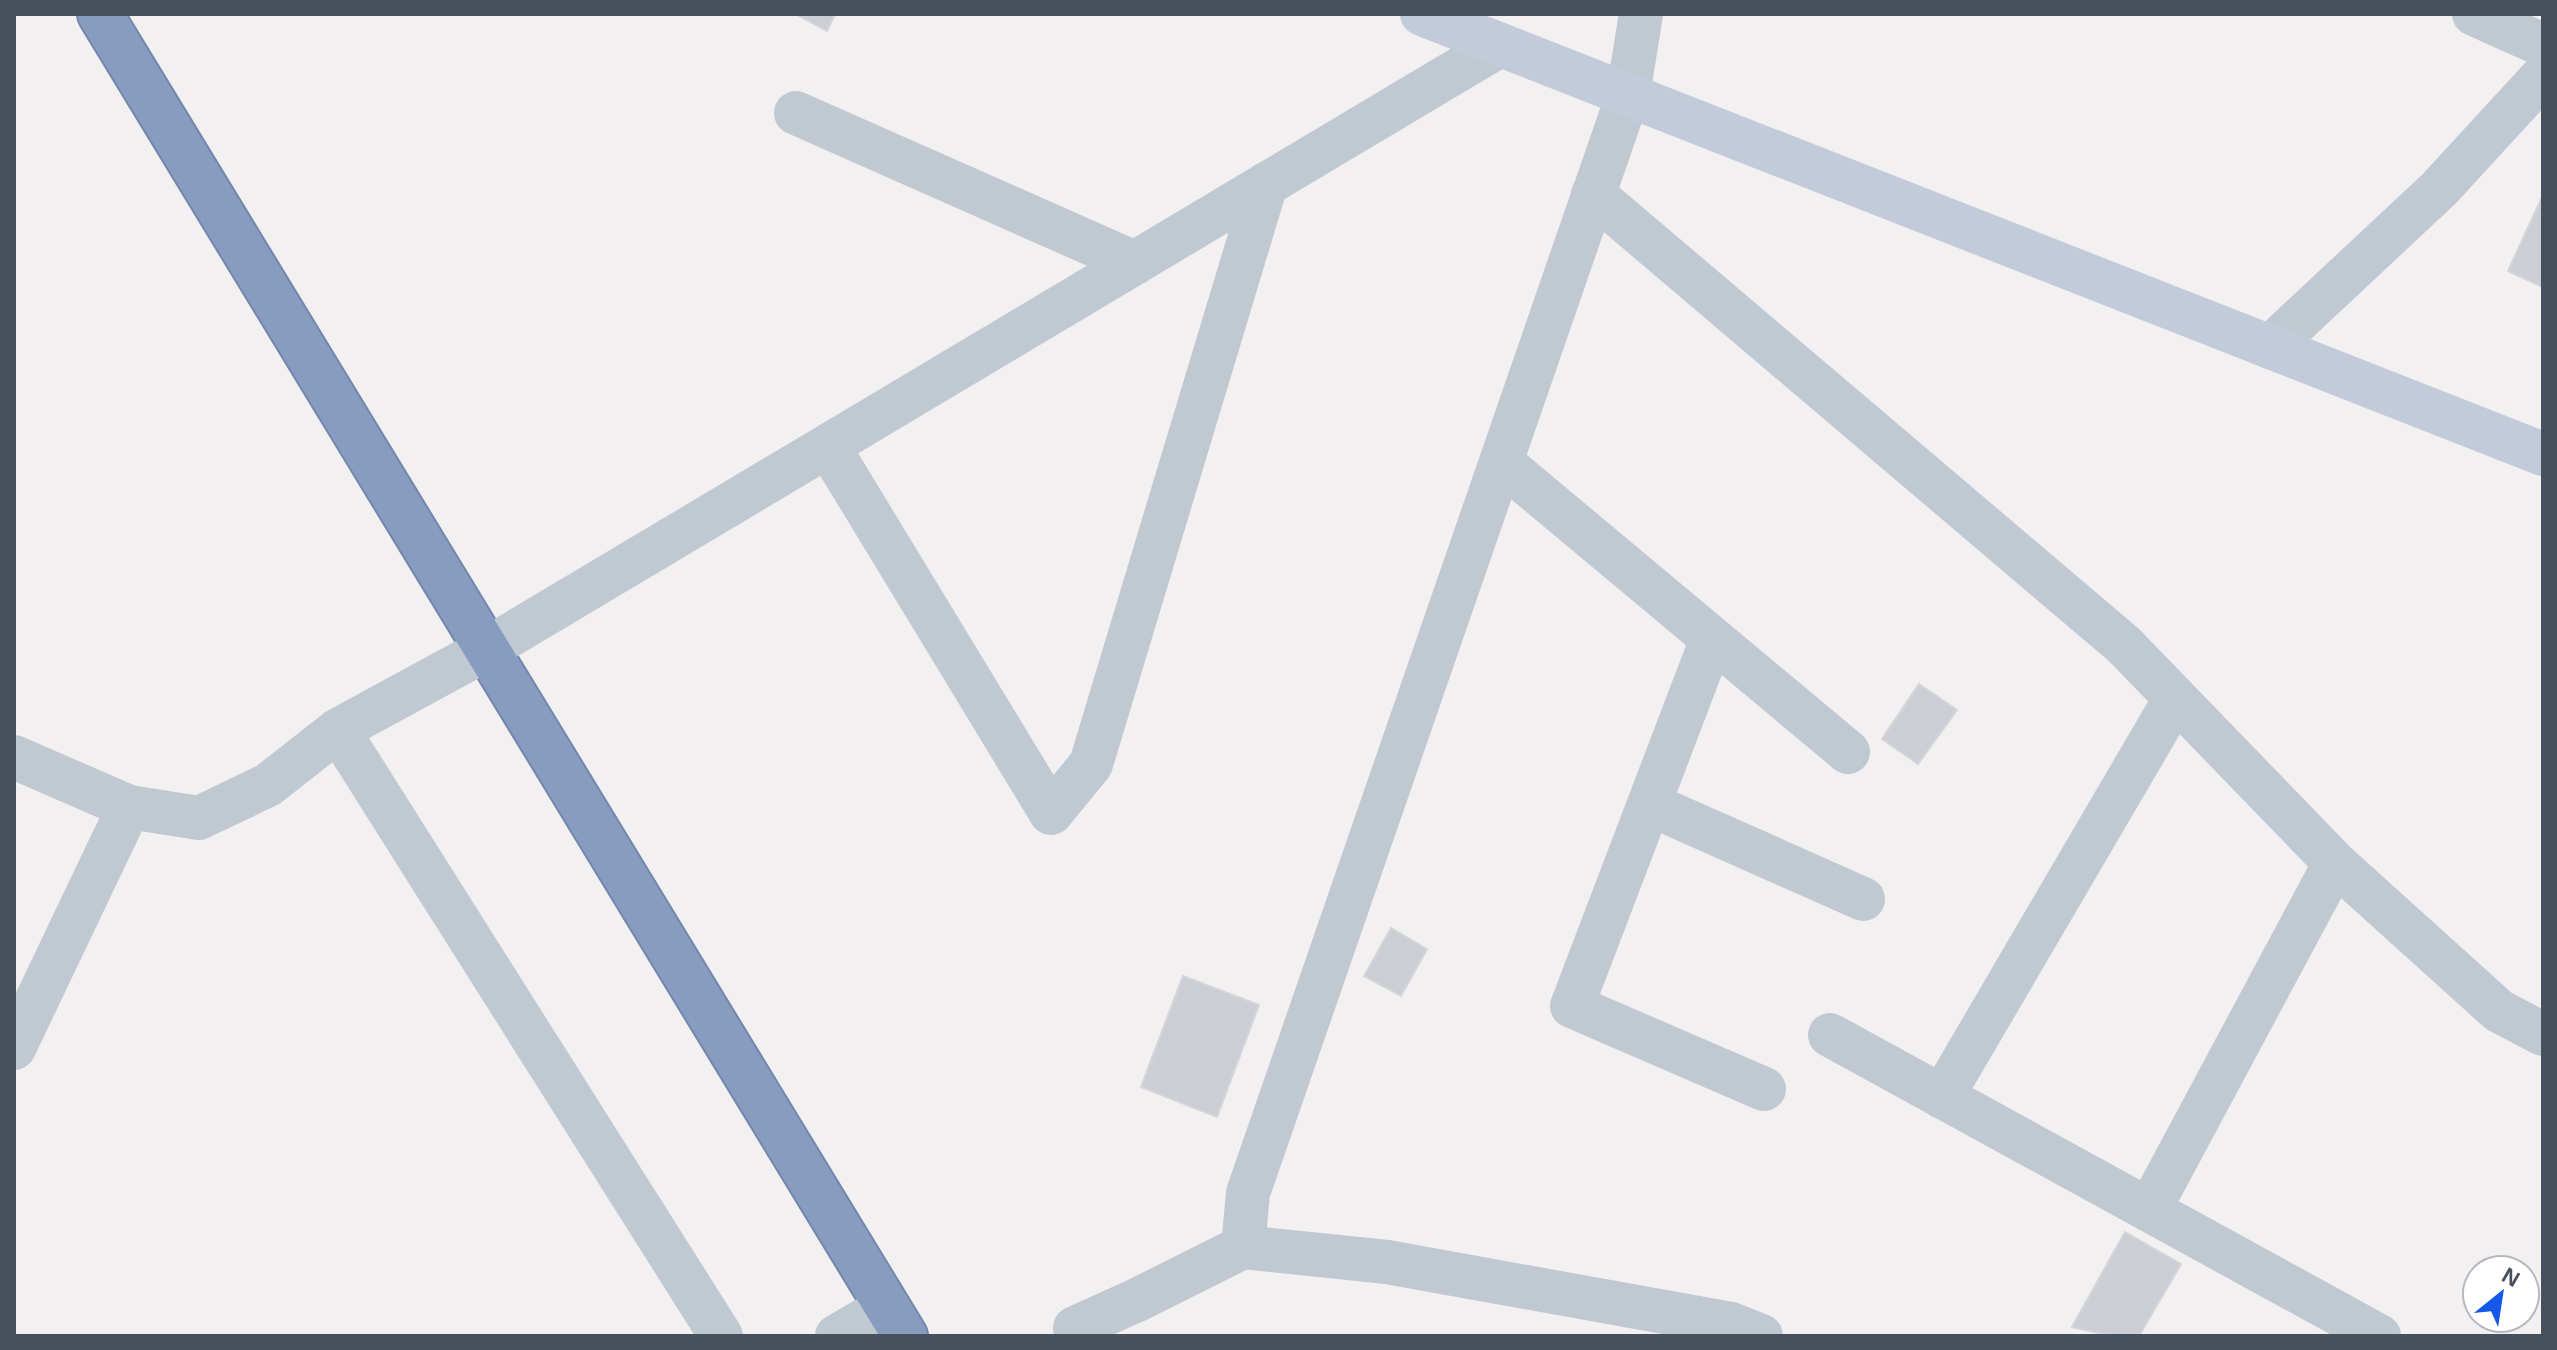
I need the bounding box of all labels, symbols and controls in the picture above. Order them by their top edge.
north arrow [2461,1254,2541,1334]
text: N [2498,1262,2524,1292]

